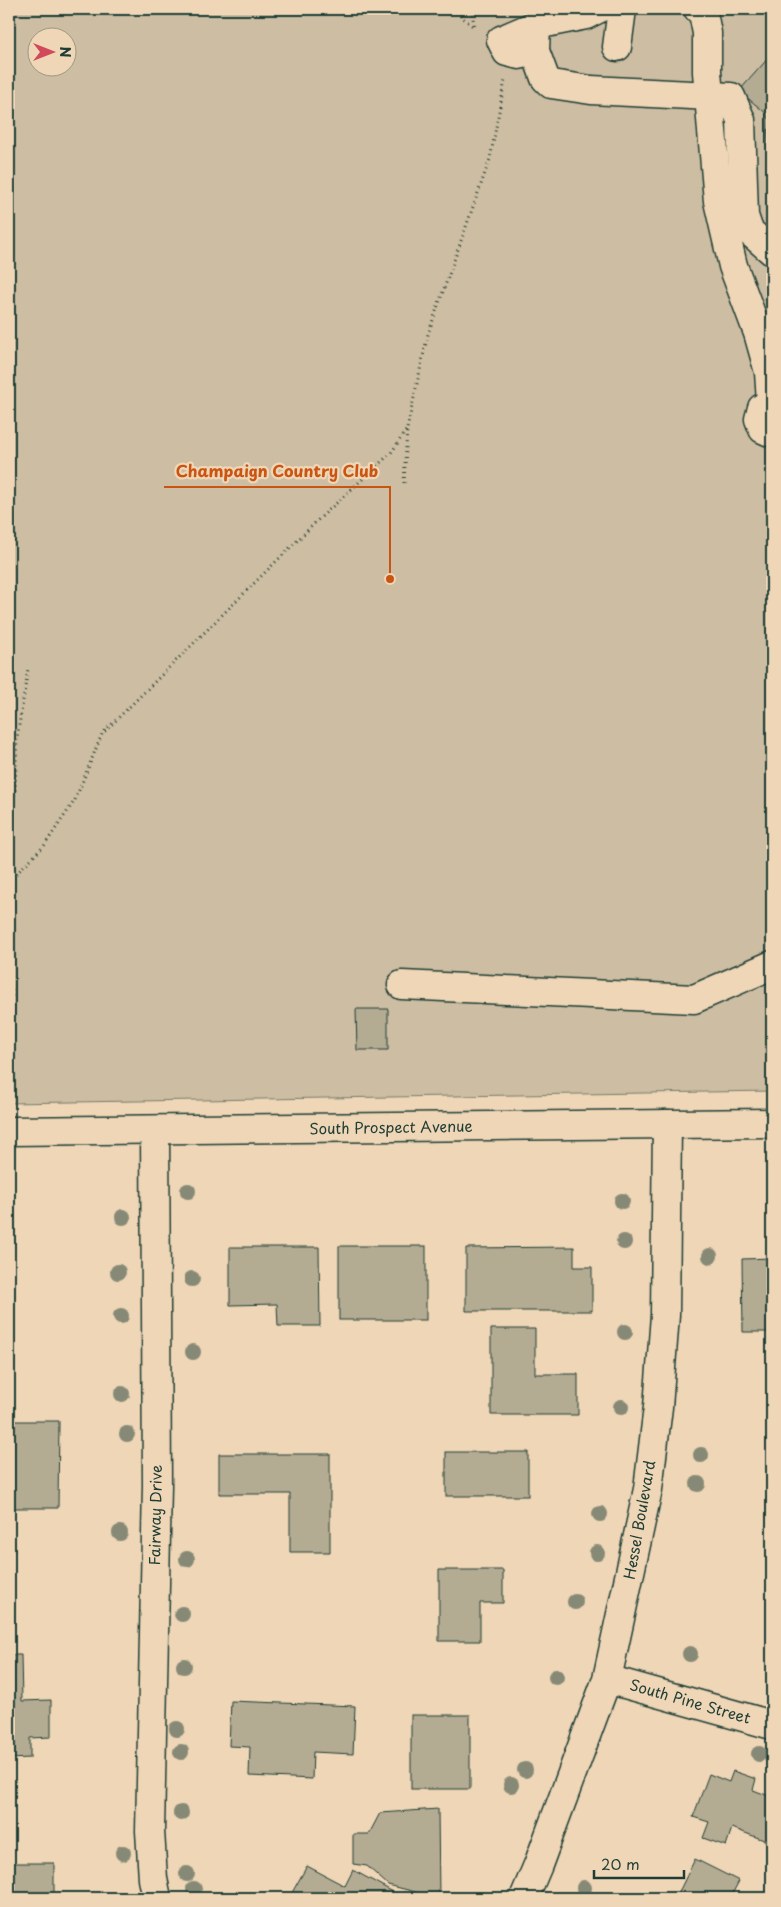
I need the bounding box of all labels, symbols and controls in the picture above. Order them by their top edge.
north arrow [28,28,78,78]
text: N [55,46,76,58]
callout: Champaign Country Club [164,456,390,487]
text: Champaign Country Club [176,458,378,482]
street label: South Prospect Avenue [309,1114,473,1139]
street label: Hessel Boulevard [617,1458,660,1581]
street label: Fairway Drive [142,1464,167,1566]
street label: South Pine Street [627,1672,754,1729]
scale bar [594,1847,684,1879]
text: 20 m [601,1852,640,1875]

